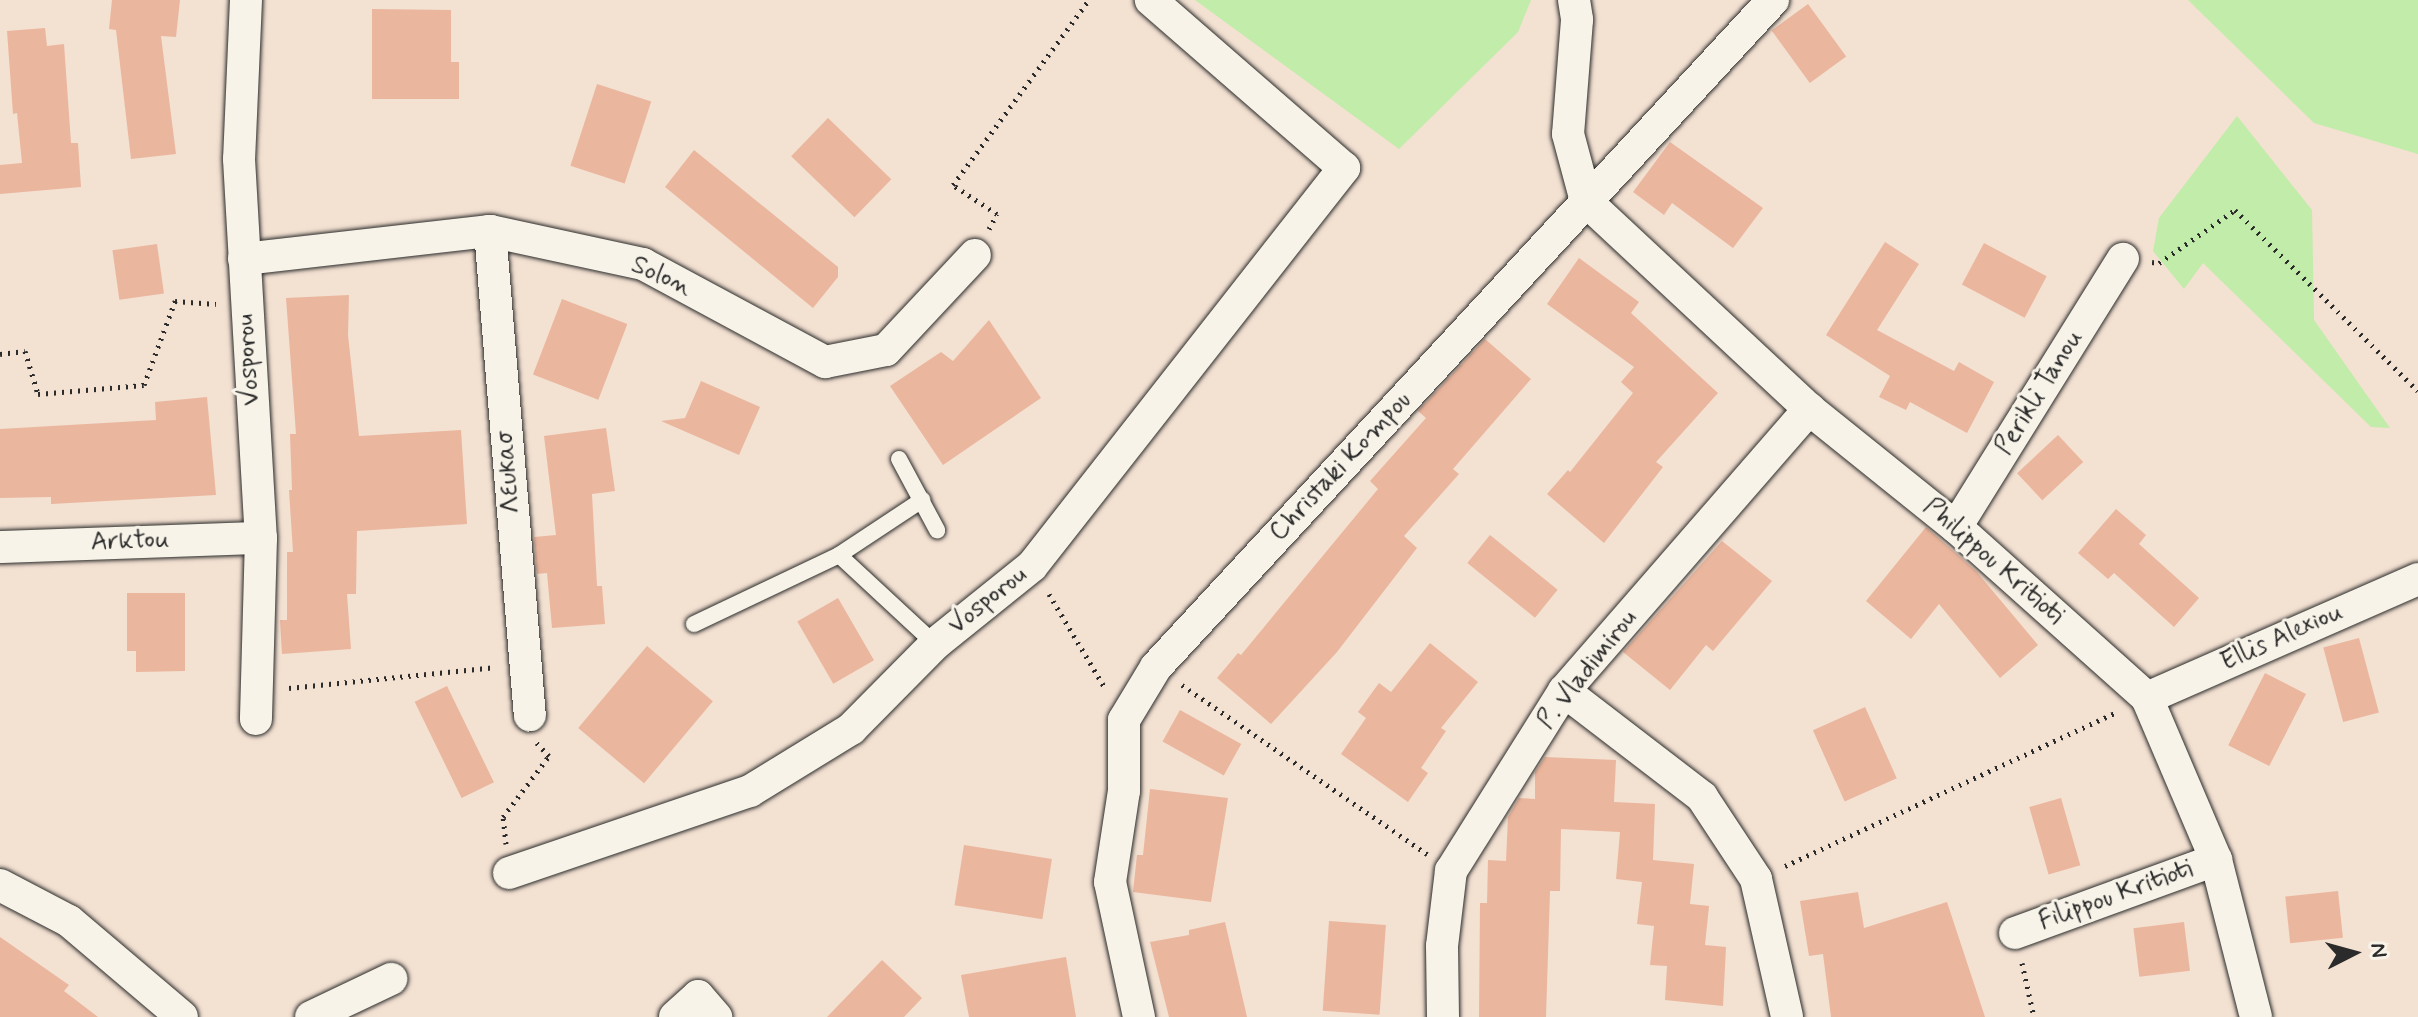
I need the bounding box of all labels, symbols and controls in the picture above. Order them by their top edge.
street label: Solon [626,250,696,304]
street label: Vosporou [230,313,268,407]
street label: Perikli Tanou [1989,325,2091,461]
street label: Christaki Kompou [1263,385,1419,549]
street label: Λευκασ [490,431,528,515]
street label: Philippou Kritioti [1916,492,2070,632]
street label: Arktou [90,525,170,559]
street label: Vosporou [942,560,1034,642]
street label: Ellis Alexiou [2216,597,2348,679]
street label: P. Vladimirou [1532,604,1644,736]
street label: Filippou Kritioti [2035,854,2197,938]
north arrow [2314,913,2394,993]
text: N [2363,942,2393,959]

